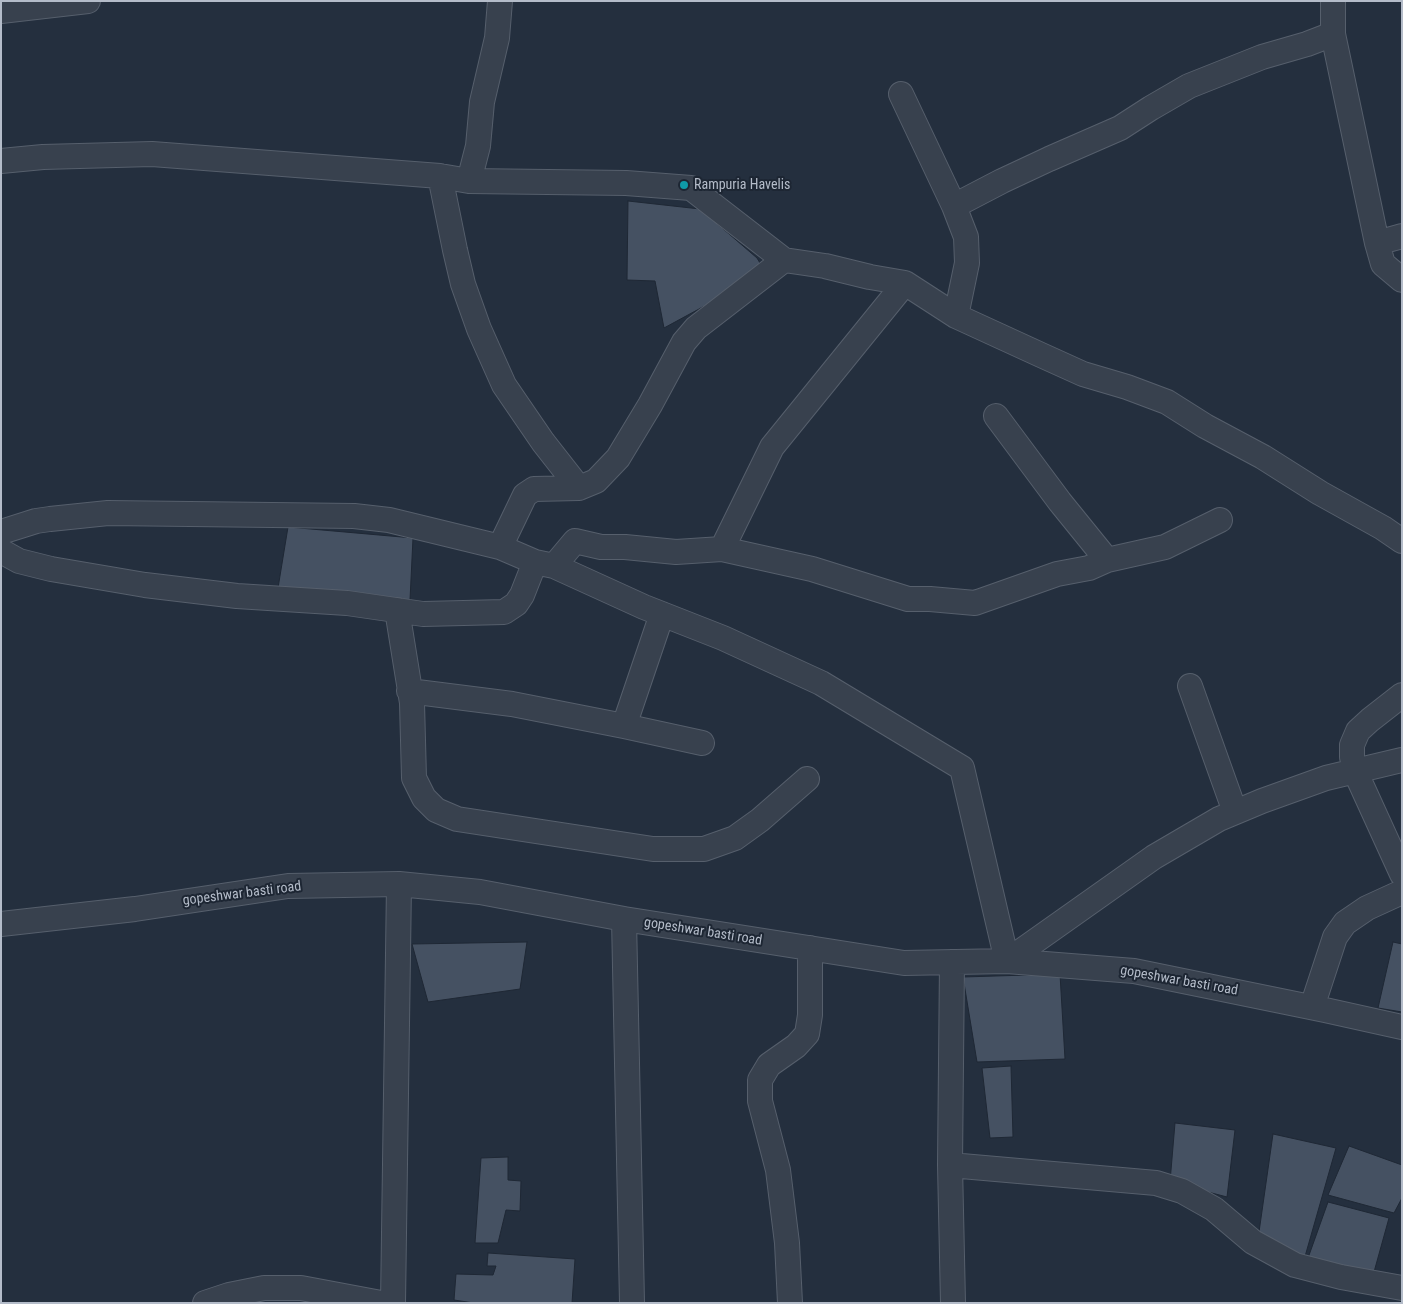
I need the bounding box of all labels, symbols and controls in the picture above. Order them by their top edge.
place label: Rampuria Havelis [694,177,790,193]
marker: Rampuria Havelis [678,179,690,191]
street label: gopeshwar basti road [182,878,302,910]
street label: gopeshwar basti road [643,914,763,950]
street label: gopeshwar basti road [1119,962,1239,1000]

